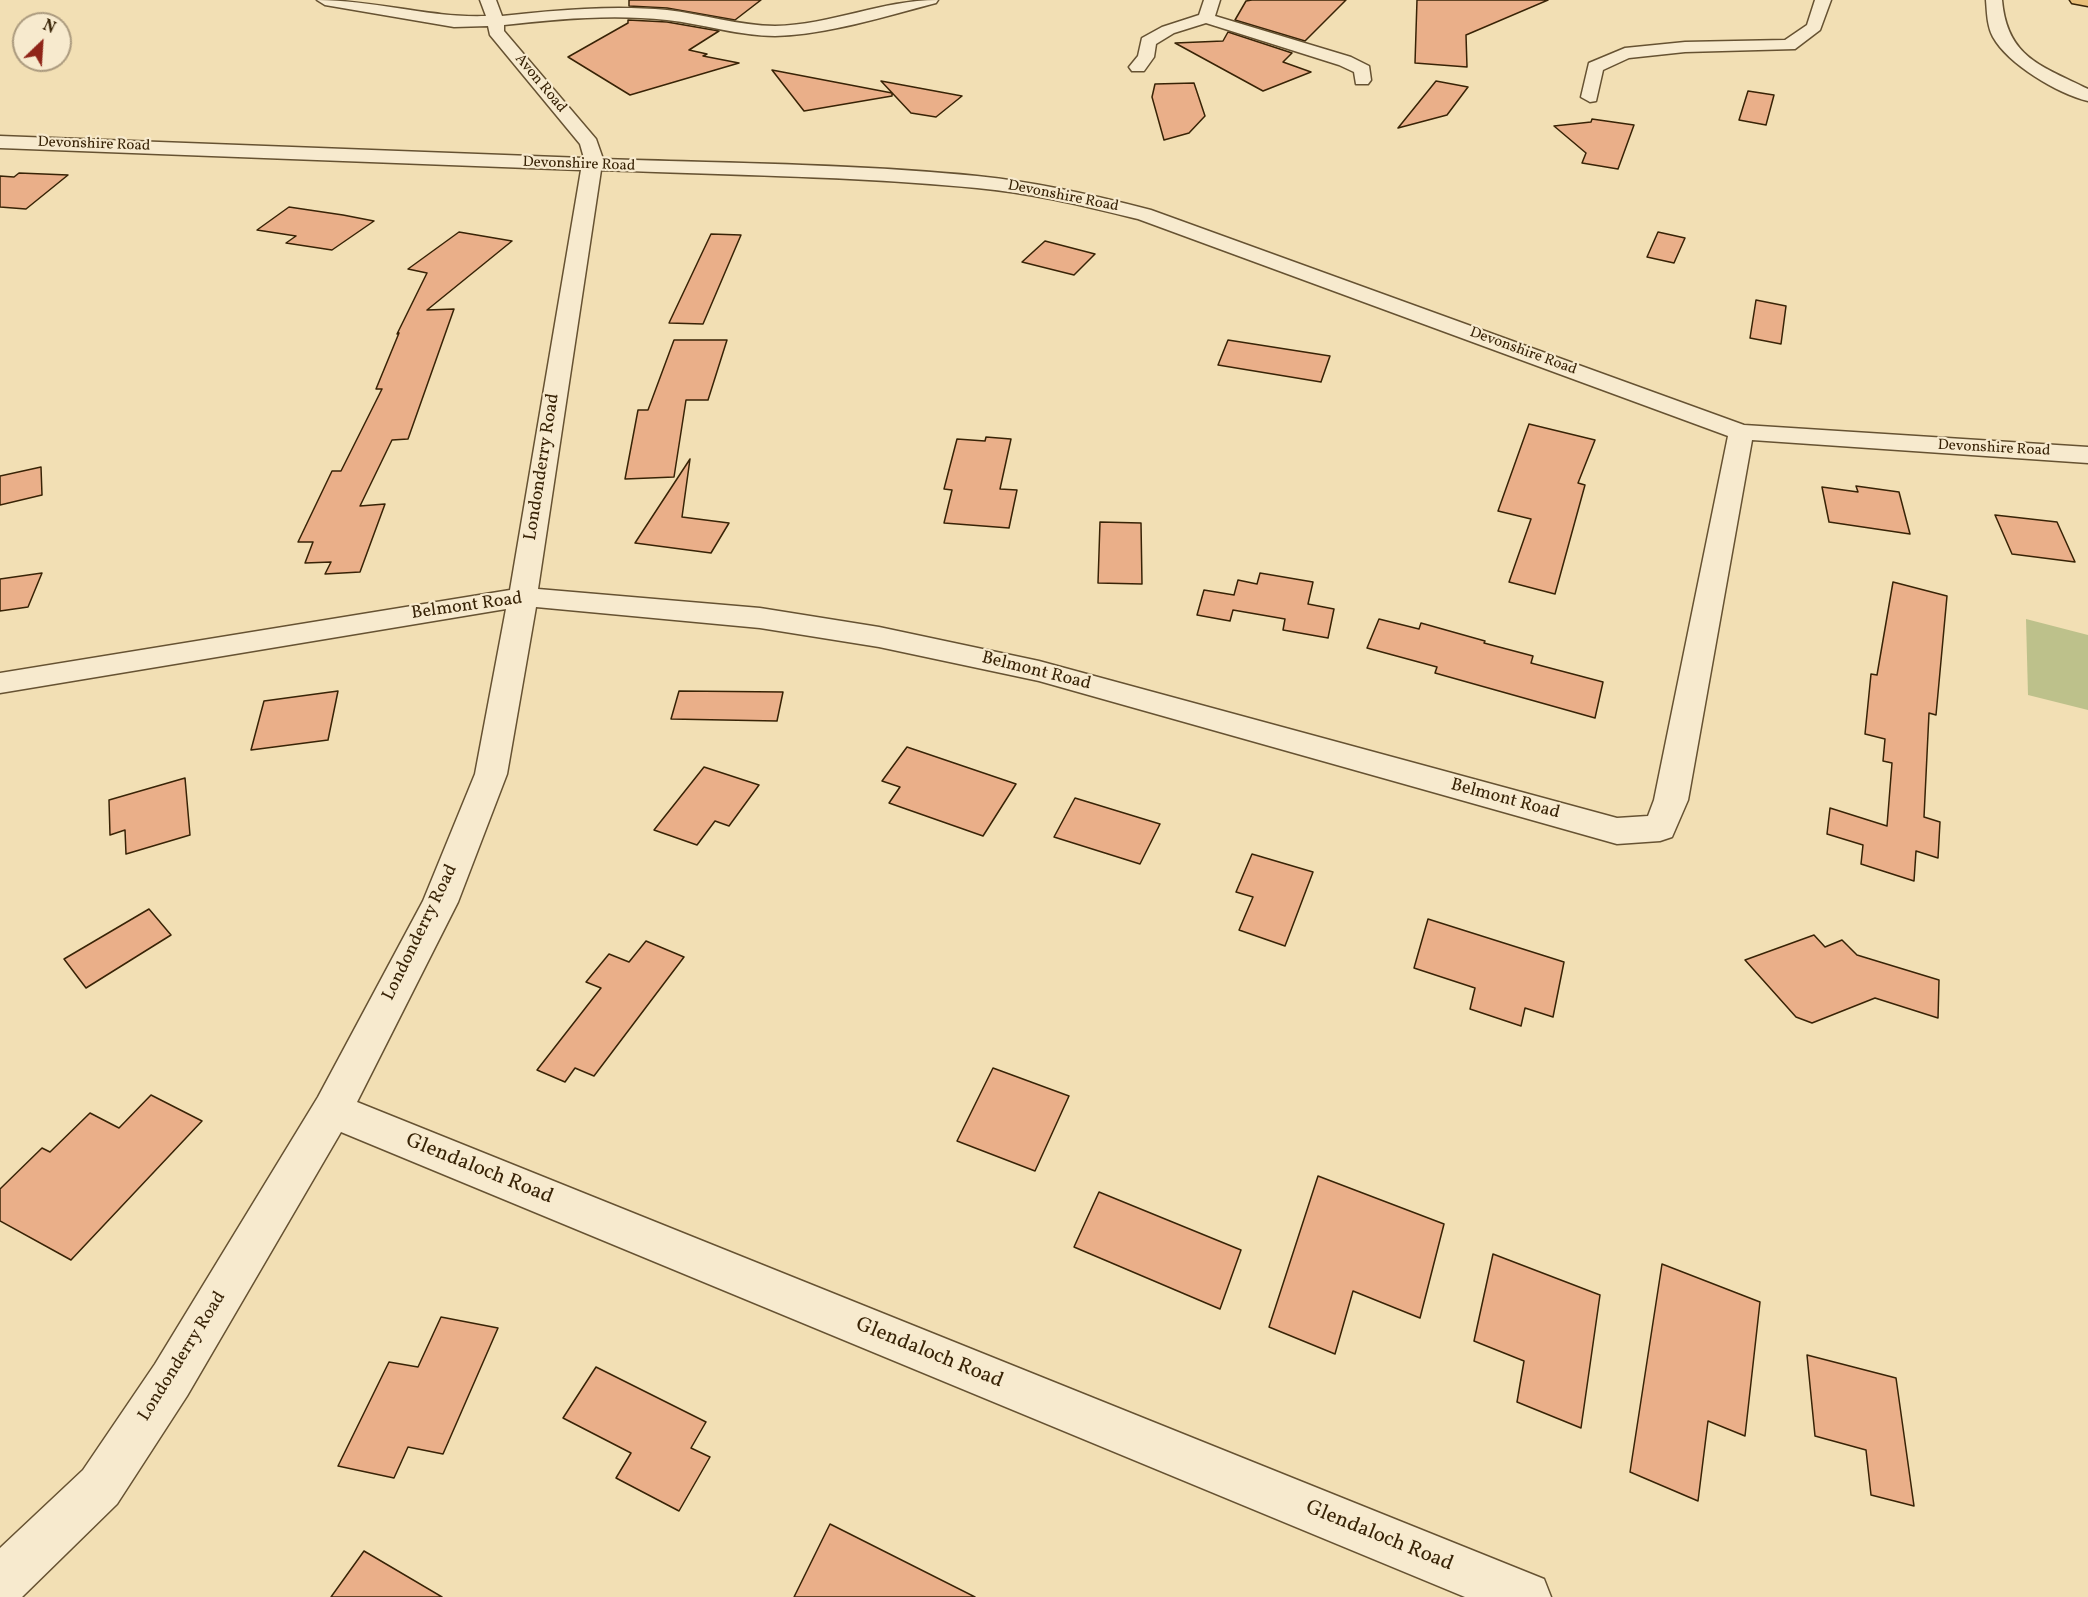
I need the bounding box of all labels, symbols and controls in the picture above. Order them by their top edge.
north arrow [12,12,72,72]
text: N [39,15,59,40]
street label: Avon Road [510,51,570,117]
street label: Devonshire Road [37,134,151,156]
street label: Devonshire Road [522,154,636,176]
street label: Devonshire Road [1006,177,1120,217]
street label: Devonshire Road [1467,324,1579,380]
street label: Londonderry Road [521,392,565,542]
street label: Devonshire Road [1937,437,2051,461]
street label: Belmont Road [410,589,524,625]
street label: Belmont Road [979,648,1093,696]
street label: Belmont Road [1448,775,1562,825]
street label: Londonderry Road [379,861,463,1005]
street label: Glendaloch Road [402,1129,556,1211]
street label: Londonderry Road [134,1288,232,1426]
street label: Glendaloch Road [852,1313,1006,1395]
street label: Glendaloch Road [1302,1496,1456,1578]

